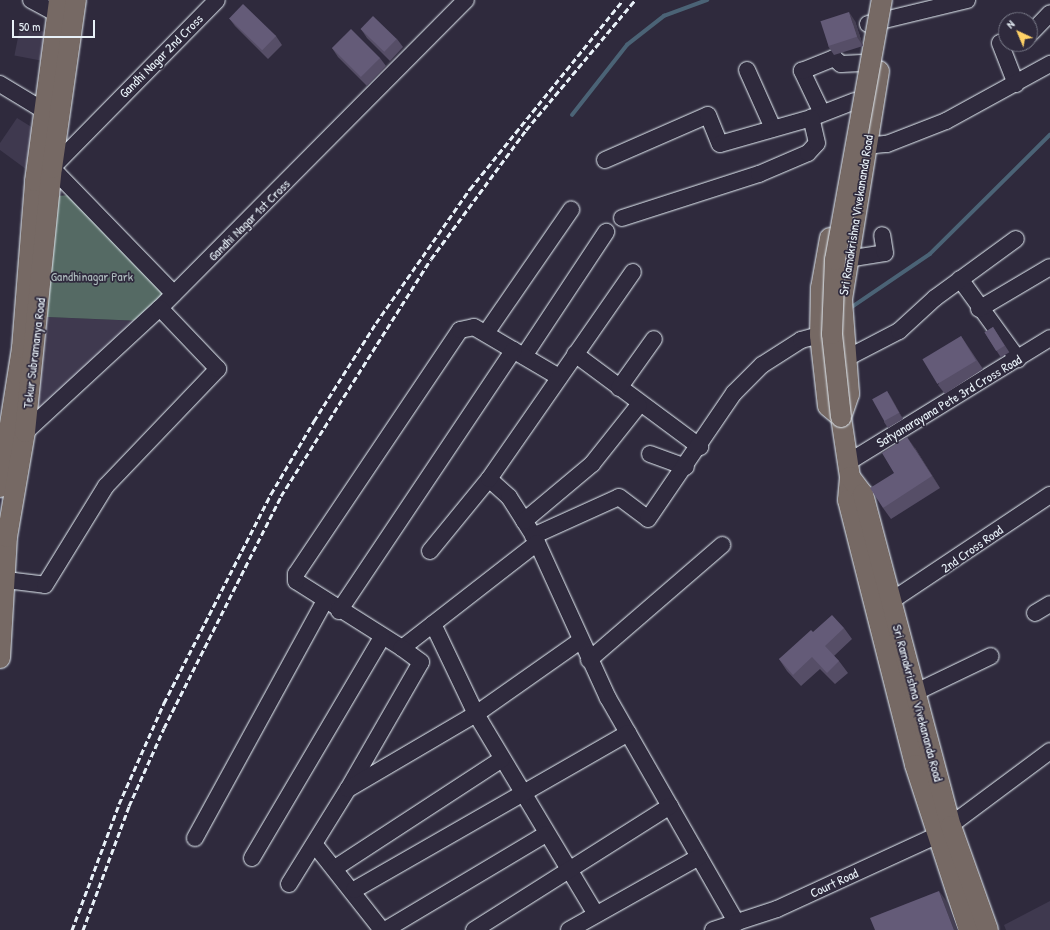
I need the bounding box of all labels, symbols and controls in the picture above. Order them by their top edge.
street label: Gandhi Nagar 2nd Cross [116,11,206,101]
scale bar [14,12,97,38]
north arrow [998,12,1038,52]
text: N [1003,17,1017,31]
text: 50 m [19,18,40,35]
street label: Sri Ramakrishna Vivekananda Road [836,134,876,296]
street label: Gandhi Nagar 1st Cross [205,176,293,264]
park label: Gandhinagar Park [51,268,133,284]
street label: Tekur Subramanya Road [19,297,49,409]
street label: Satyanarayana Pete 3rd Cross Road [874,351,1024,451]
street label: 2nd Cross Road [938,522,1006,576]
street label: Sri Ramakrishna Vivekananda Road [890,623,946,783]
street label: Court Road [807,865,861,901]

